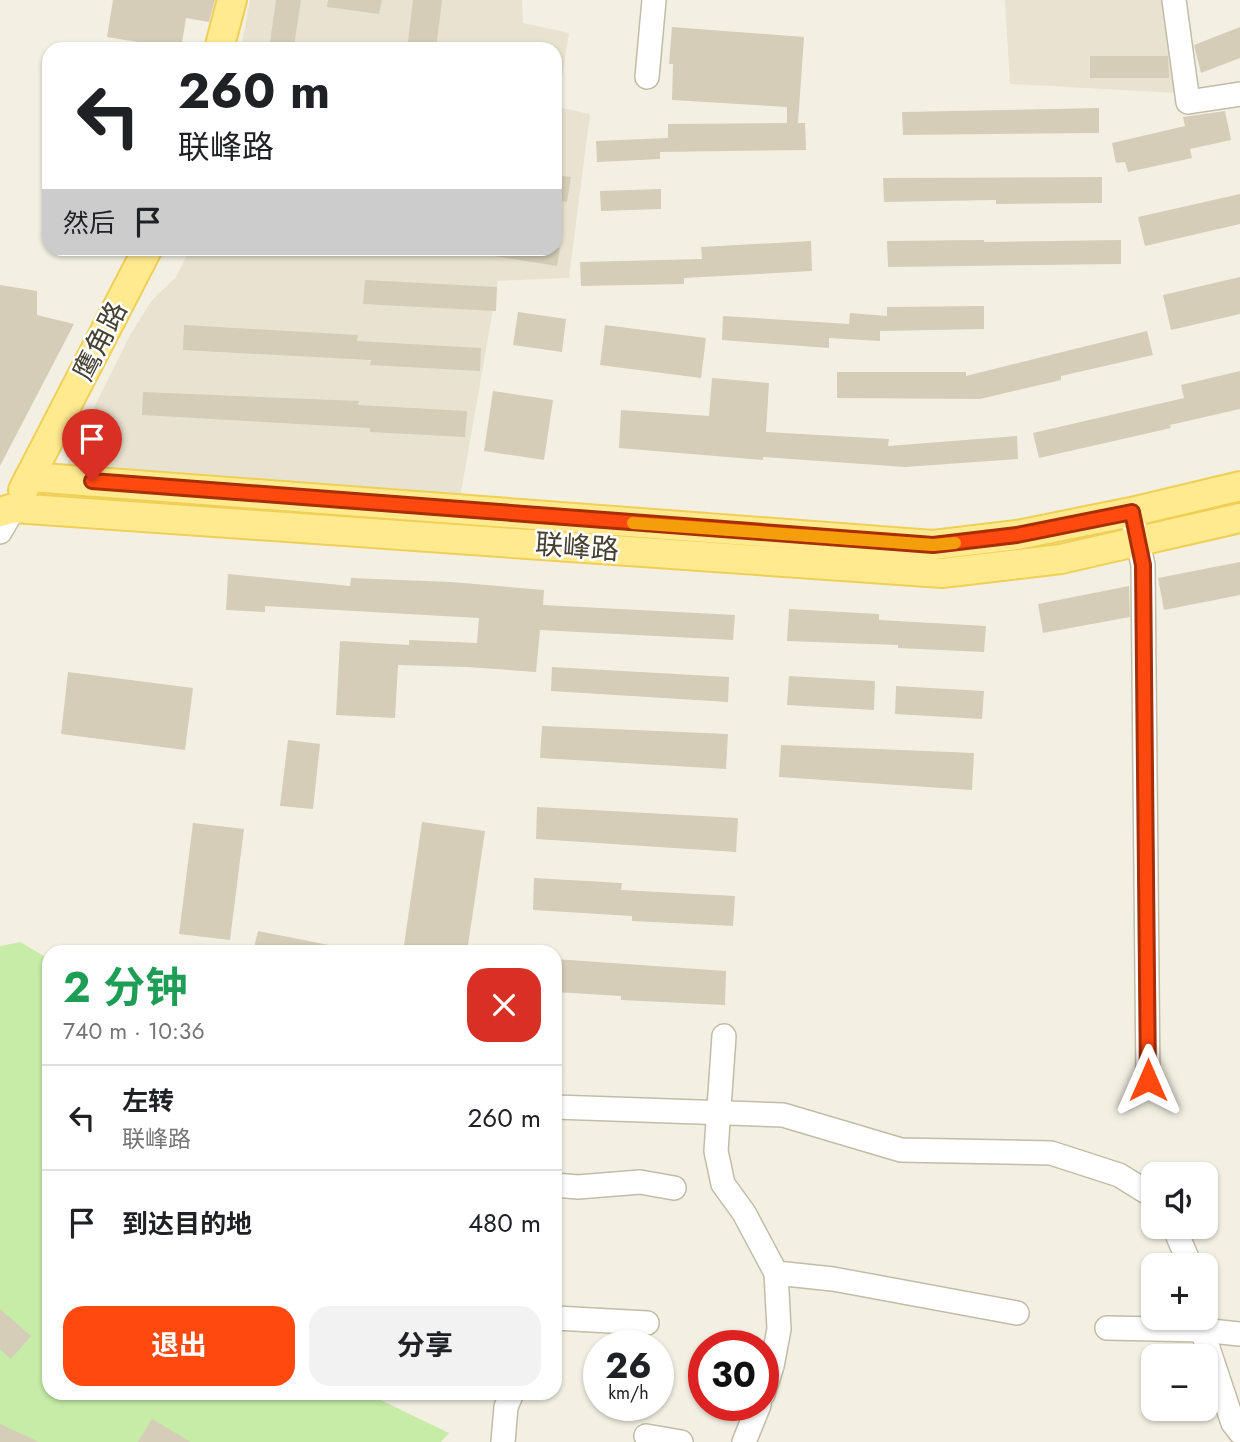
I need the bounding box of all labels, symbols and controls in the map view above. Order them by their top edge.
text: 260 m [178,56,330,126]
icon: left [63,70,154,161]
text: 联峰路 [178,124,274,170]
icon: arrive [129,203,167,241]
text: 然后 [63,204,115,242]
street label: 鹰角路 [63,294,137,388]
pin [62,409,122,481]
icon: arrive [73,420,111,458]
street label: 联峰路 [534,524,620,570]
text: 2 分钟 [63,957,187,1018]
button: close [467,968,541,1042]
text: 740 m · 10:36 [63,1014,205,1048]
position arrow [1111,1043,1185,1117]
text: 左转 [122,1082,174,1120]
icon: left [63,1099,101,1137]
text: 260 m [468,1099,541,1137]
text: 联峰路 [122,1122,191,1156]
map controls [1141,1162,1218,1421]
button: sound [1141,1162,1218,1239]
icon: arrive [63,1204,101,1242]
text: 480 m [468,1204,541,1242]
text: 到达目的地 [122,1205,252,1243]
button: + [1141,1253,1218,1330]
button: 退出 [63,1306,295,1386]
button: 分享 [309,1306,541,1386]
speed limit sign: 30 [688,1330,779,1421]
text: 26 [605,1341,652,1391]
button: − [1141,1344,1218,1421]
text: km/h [608,1380,649,1406]

